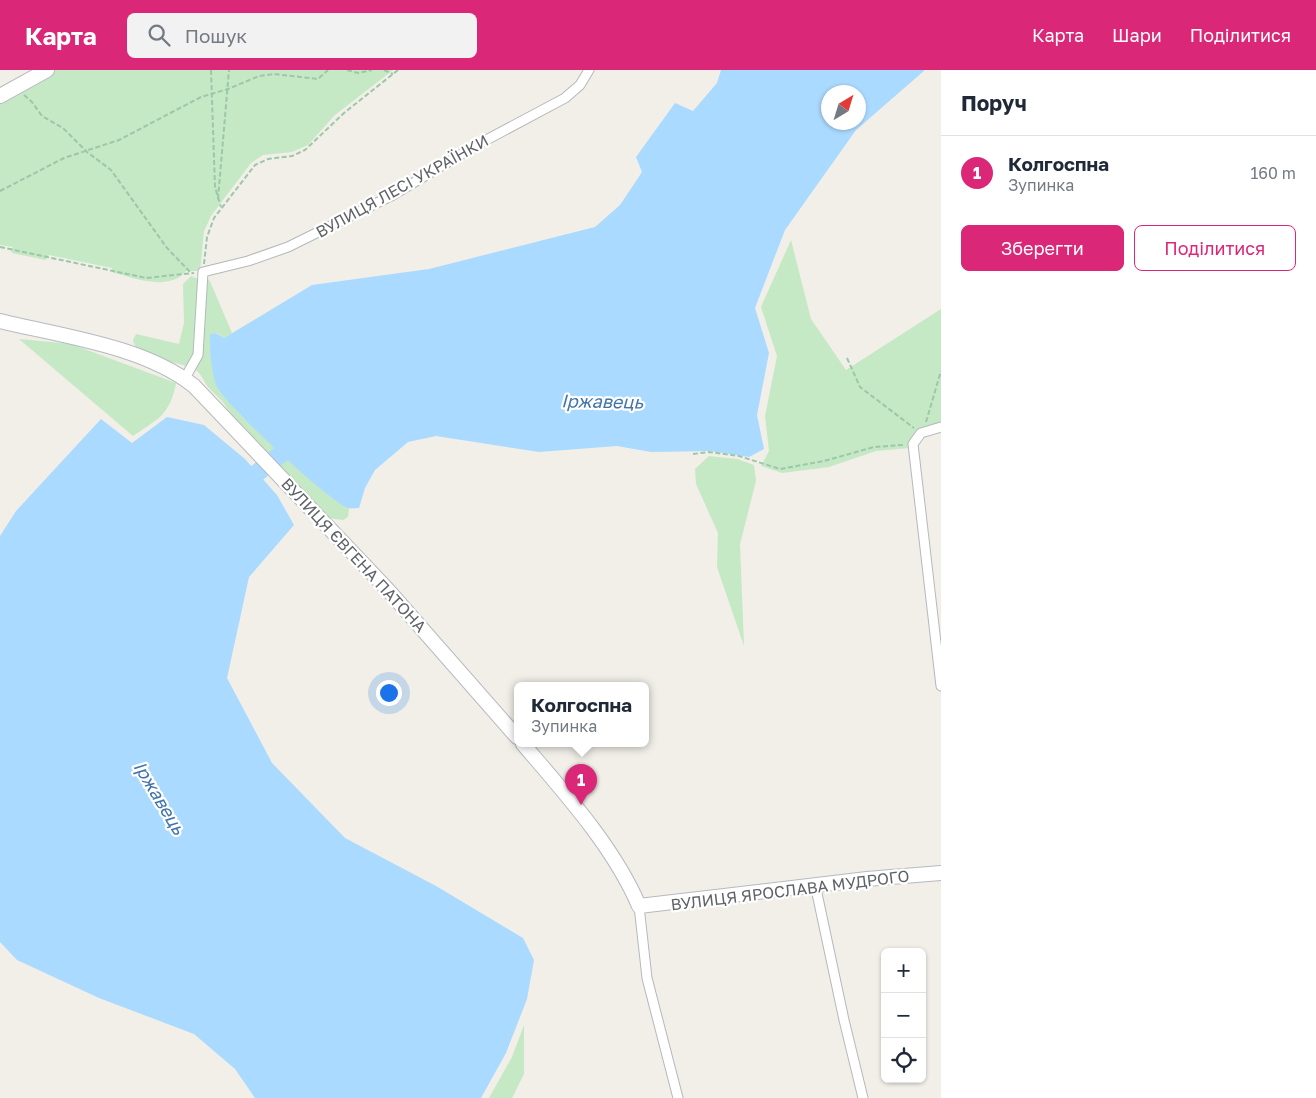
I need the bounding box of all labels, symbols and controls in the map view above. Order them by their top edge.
search box [127,13,477,58]
text: Карта [25,21,97,50]
icon: search [145,21,173,49]
text: Пошук [185,24,247,47]
text: Карта [1032,24,1084,46]
text: Шари [1112,24,1162,46]
text: Поділитися [1190,24,1291,46]
north arrow [821,85,866,130]
text: Поруч [961,90,1027,116]
street label: ВУЛИЦЯ ЛЕСІ УКРАЇНКИ [312,130,492,242]
text: Колгоспна [1008,152,1109,175]
text: 1 [973,163,981,183]
text: 160 m [1250,163,1296,183]
text: Зупинка [1008,175,1074,195]
button: Зберегти [961,225,1124,271]
button: Поділитися [1134,225,1296,271]
water label: Іржавець [561,389,644,413]
street label: ВУЛИЦЯ ЄВГЕНА ПАТОНА [277,474,431,637]
your location [376,680,402,706]
popup [514,682,649,747]
text: Колгоспна [531,693,632,716]
text: Зупинка [531,716,597,736]
water label: Іржавець [129,757,191,839]
pin: 1 [565,764,597,805]
street label: ВУЛИЦЯ ЯРОСЛАВА МУДРОГО [670,865,910,915]
map controls [881,948,926,1083]
button: + [881,948,926,993]
button: − [881,993,926,1038]
button: locate [881,1038,926,1083]

